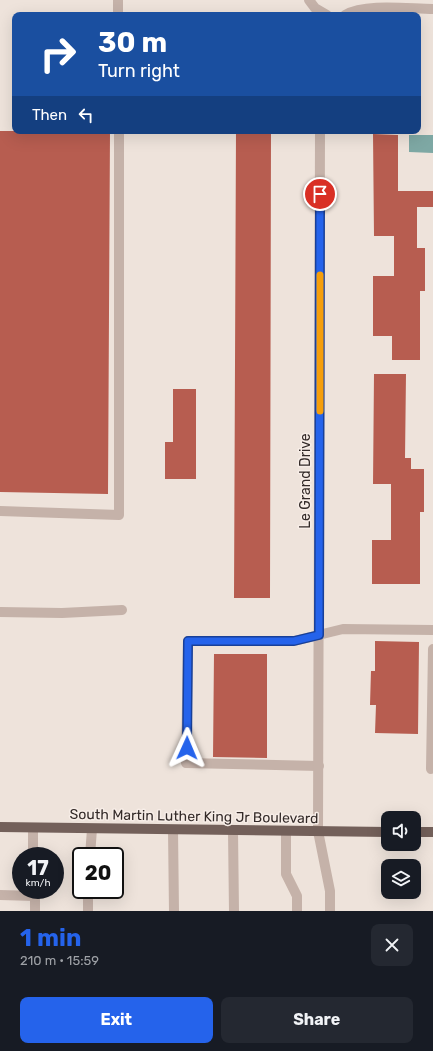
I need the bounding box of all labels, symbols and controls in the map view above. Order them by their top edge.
text: 30 m [98,26,167,59]
icon: right [32,28,84,80]
text: Turn right [98,60,180,82]
icon: left [75,104,97,126]
text: Then [32,106,67,124]
pin [303,177,337,211]
icon: arrive [309,183,331,205]
street label: Le Grand Drive [297,433,314,529]
position arrow [166,727,208,769]
street label: South Martin Luther King Jr Boulevard [69,806,319,827]
map controls [381,811,421,899]
button: sound [381,811,421,851]
speed limit sign: 20 [72,847,124,899]
text: 17 [27,856,49,880]
button: layers [381,859,421,899]
text: km/h [26,877,50,889]
text: 1 min [20,924,81,952]
button: close [371,924,413,966]
text: 210 m · 15:59 [20,953,99,968]
button: Exit [20,997,213,1043]
button: Share [221,997,413,1043]

